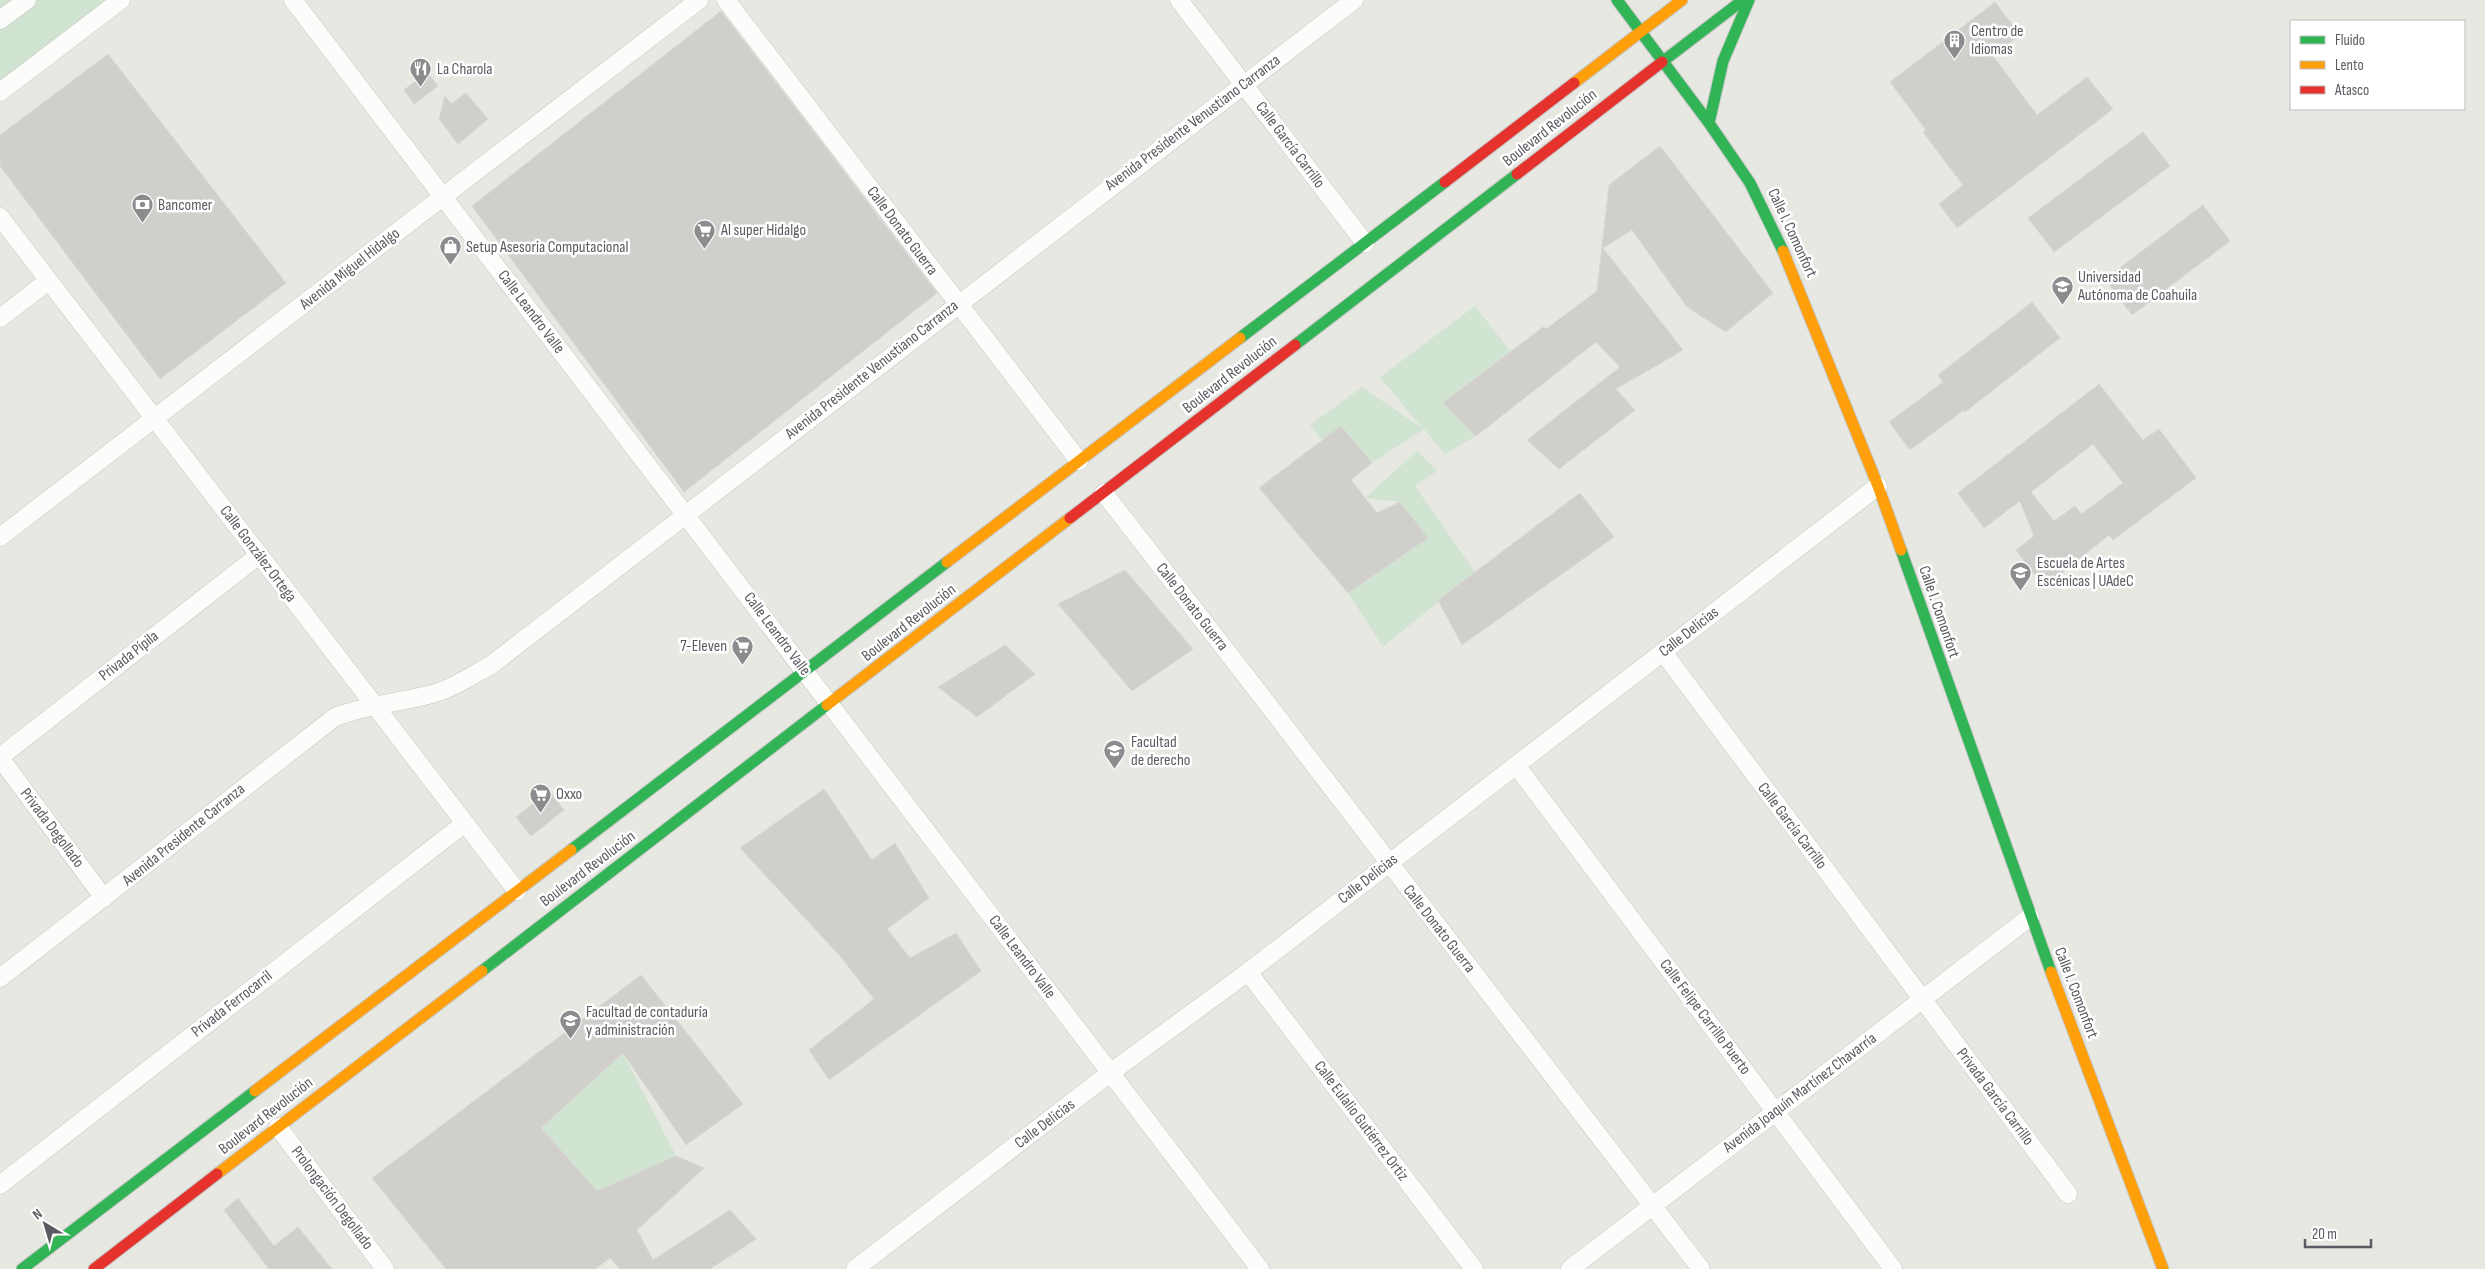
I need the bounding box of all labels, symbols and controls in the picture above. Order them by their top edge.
legend [2290,20,2465,110]
place label: Centro de Idiomas [1971,22,2024,59]
building icon: Centro de Idiomas [1943,28,1967,59]
text: Fluido [2335,31,2365,50]
street label: Avenida Presidente Venustiano Carranza [1101,51,1284,196]
text: Lento [2335,56,2364,75]
restaurant icon: La Charola [409,57,433,88]
place label: La Charola [437,60,493,79]
text: Atasco [2334,81,2369,100]
street label: Boulevard Revolución [1499,85,1601,171]
street label: Calle García Carrillo [1251,98,1329,192]
street label: Calle Donato Guerra [862,183,942,279]
street label: Calle I. Comonfort [1763,185,1821,281]
bank icon: Bancomer [130,193,154,224]
place label: Bancomer [158,196,213,215]
supermarket icon: Al super Hidalgo [693,218,717,249]
place label: Al super Hidalgo [720,221,806,240]
street label: Avenida Miguel Hidalgo [295,224,404,315]
shop icon: Setup Asesoria Computacional [438,235,462,266]
place label: Setup Asesoria Computacional [466,238,629,257]
street label: Calle Leandro Valle [494,267,568,357]
place label: Universidad Autónoma de Coahuila [2077,268,2197,305]
school or university icon: Universidad Autónoma de Coahuila [2050,274,2074,305]
street label: Avenida Presidente Venustiano Carranza [781,297,962,444]
street label: Boulevard Revolución [1179,332,1281,418]
street label: Calle González Ortega [216,502,300,606]
place label: Escuela de Artes Escénicas | UAdeC [2037,554,2134,591]
street label: Calle Donato Guerra [1152,559,1232,655]
school or university icon: Escuela de Artes Escénicas | UAdeC [2009,560,2033,591]
street label: Calle I. Comonfort [1914,564,1964,661]
street label: Boulevard Revolución [858,580,960,666]
street label: Calle Leandro Valle [740,589,814,679]
street label: Calle Delicias [1655,603,1723,661]
street label: Privada Pípila [95,627,163,685]
supermarket icon: 7-Eleven [731,634,755,665]
place label: 7-Eleven [680,637,727,656]
place label: Facultad de derecho [1131,733,1190,770]
school or university icon: Facultad de derecho [1103,739,1127,770]
street label: Calle García Carrillo [1753,779,1831,873]
street label: Avenida Presidente Carranza [118,780,249,891]
supermarket icon: Oxxo [528,782,552,813]
street label: Privada Degollado [16,785,88,871]
place label: Oxxo [556,785,582,804]
street label: Boulevard Revolución [537,827,639,911]
street label: Calle Delicias [1334,850,1402,908]
street label: Calle Donato Guerra [1399,881,1479,977]
street label: Calle Leandro Valle [985,912,1059,1002]
street label: Calle I. Comonfort [2050,945,2102,1041]
street label: Calle Felipe Carrillo Puerto [1655,955,1755,1079]
street label: Privada Ferrocarril [188,967,276,1041]
place label: Facultad de contaduría y administración [586,1003,708,1040]
school or university icon: Facultad de contaduría y administración [558,1009,582,1040]
street label: Avenida Joaquín Martínez Chavarría [1719,1029,1880,1157]
street label: Privada García Carrillo [1952,1045,2038,1149]
street label: Calle Eulalio Gutiérrez Ortiz [1310,1057,1412,1185]
street label: Boulevard Revolución [215,1073,317,1159]
street label: Calle Delicias [1011,1095,1079,1153]
street label: Prolongación Degollado [287,1143,377,1253]
north arrow [20,1199,70,1249]
text: N [29,1205,45,1223]
scale bar [2305,1216,2371,1248]
text: 20 m [2312,1225,2337,1244]

